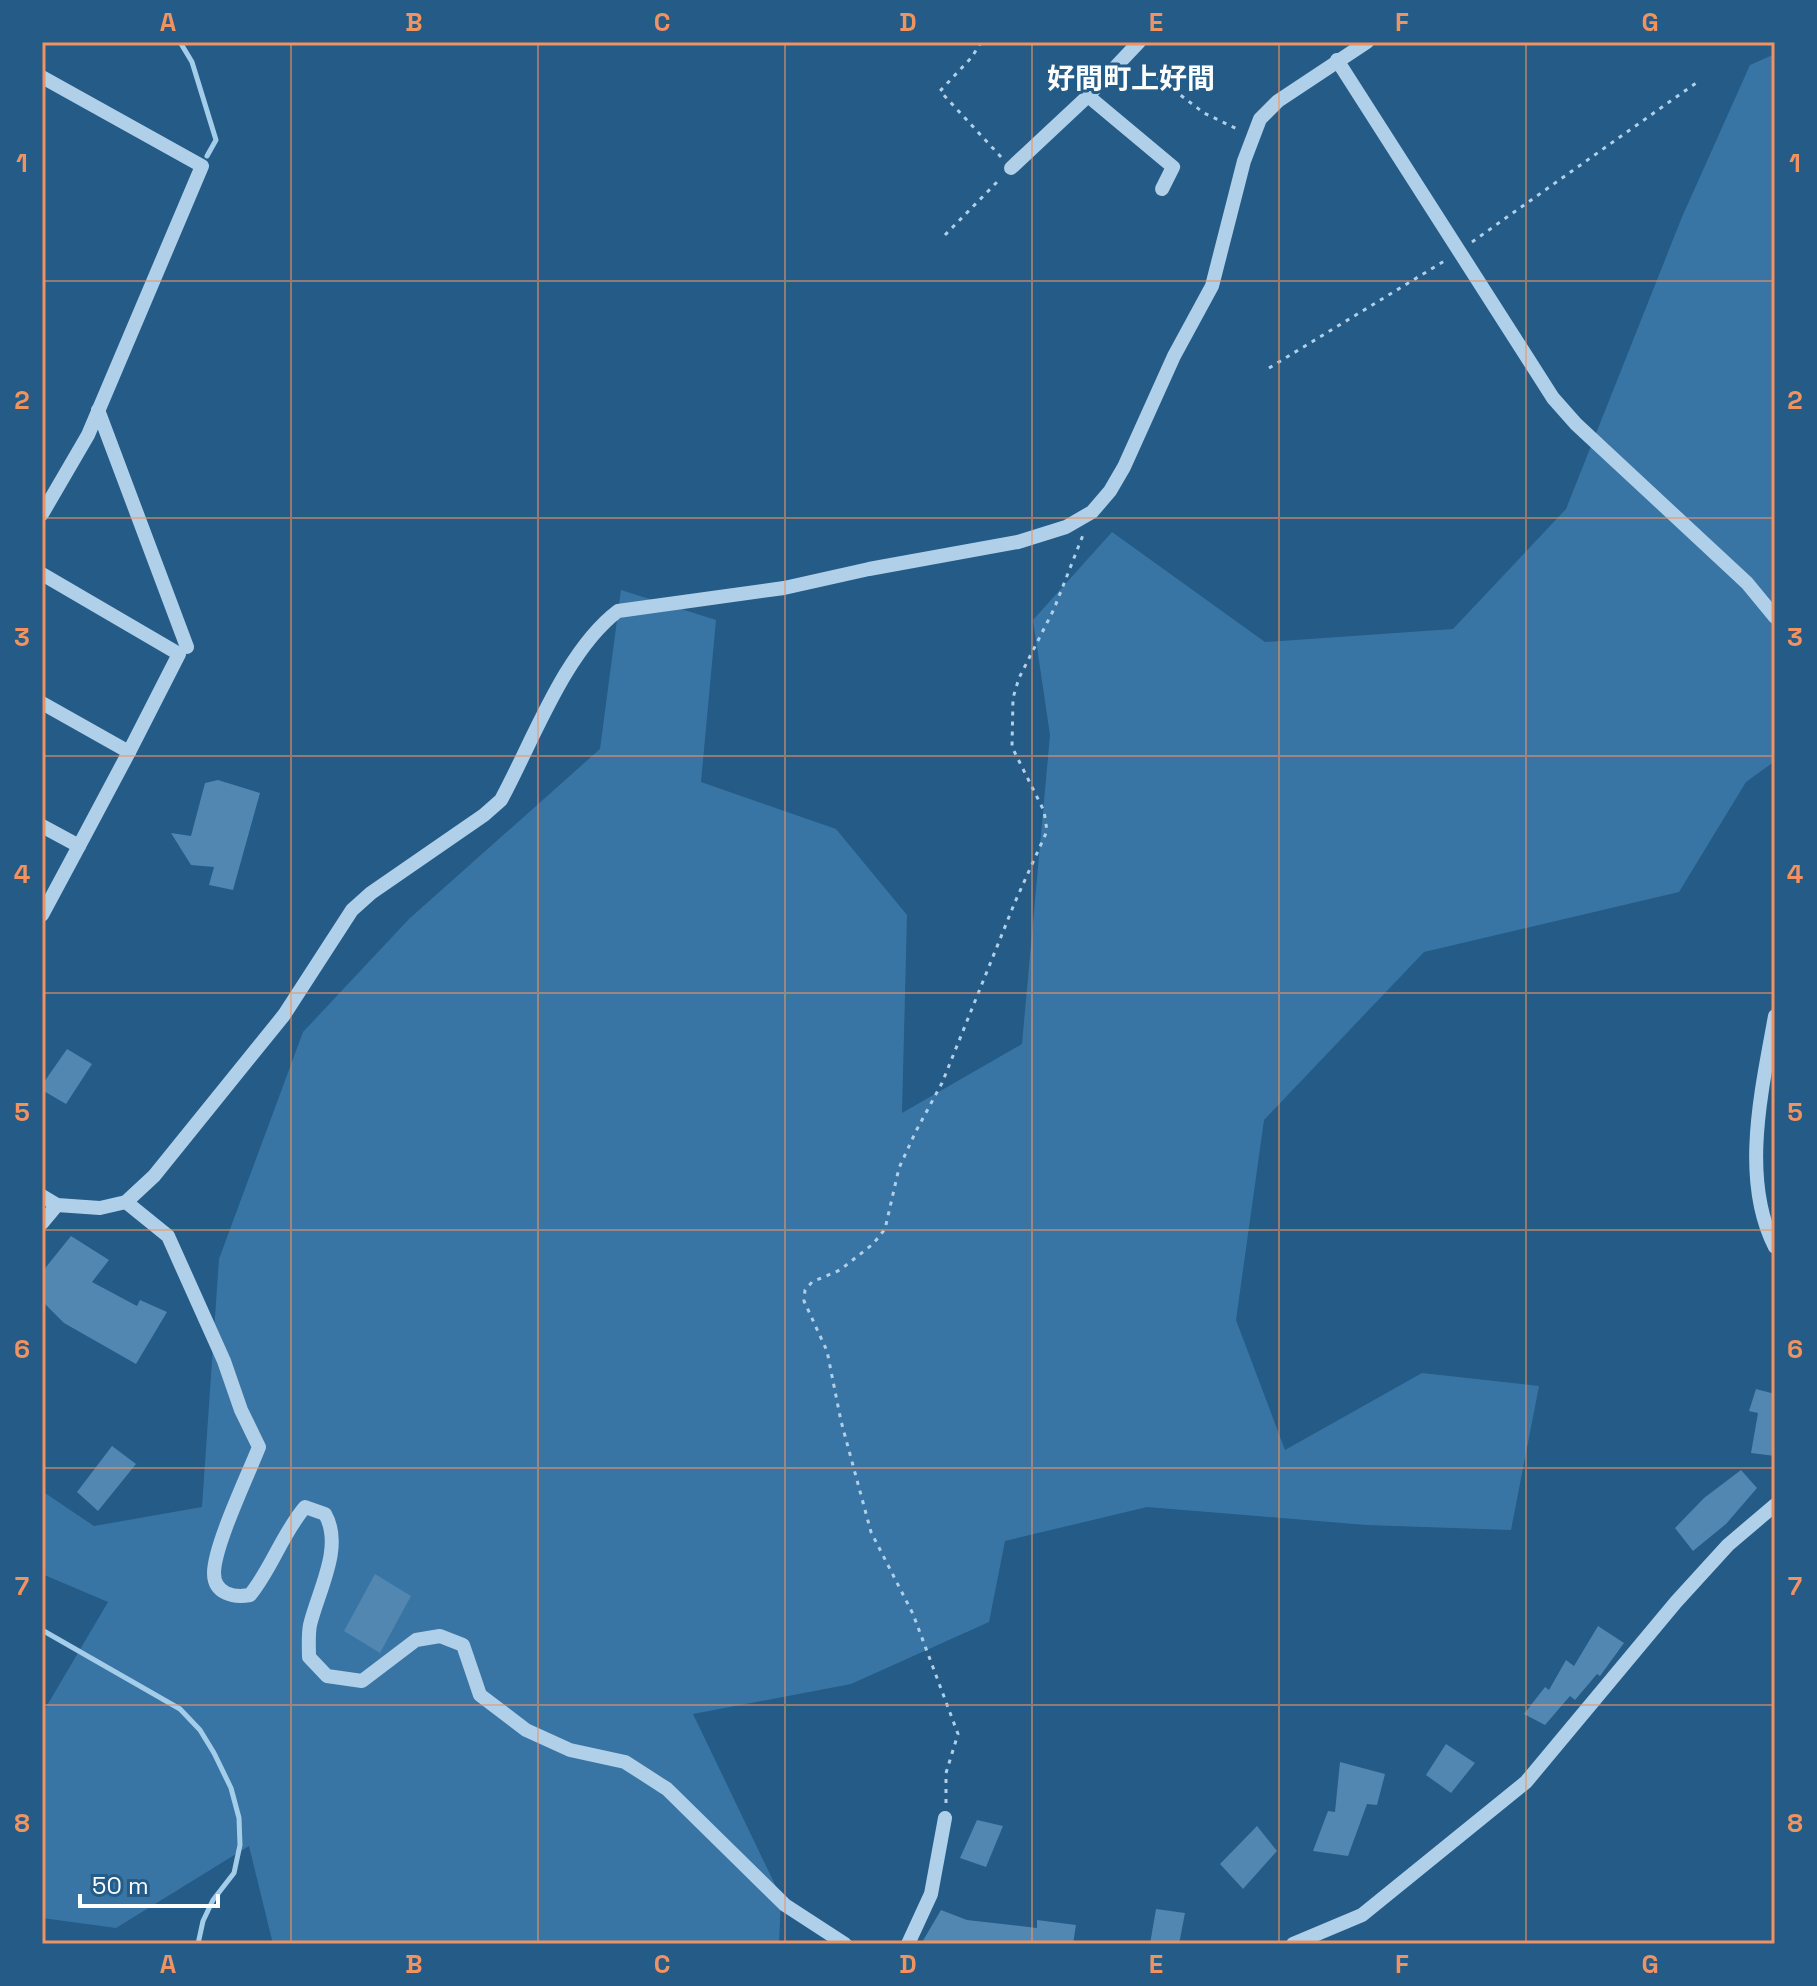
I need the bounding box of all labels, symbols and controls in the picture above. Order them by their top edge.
text: A [160,5,177,39]
text: B [405,5,423,39]
text: C [654,5,670,39]
text: D [899,5,917,39]
text: E [1149,5,1163,39]
text: F [1395,5,1409,39]
text: G [1641,5,1659,39]
district label: 好間町上好間 [1047,60,1215,96]
text: 1 [16,146,28,180]
text: 1 [1789,146,1801,180]
text: 2 [14,383,30,417]
text: 2 [1787,383,1803,417]
text: 3 [14,620,30,654]
text: 3 [1787,620,1803,654]
text: 4 [14,857,30,891]
text: 4 [1787,857,1803,891]
text: 5 [14,1095,30,1129]
text: 5 [1787,1095,1803,1129]
text: 6 [14,1332,30,1366]
text: 6 [1787,1332,1803,1366]
text: 7 [15,1569,29,1603]
text: 7 [1788,1569,1802,1603]
text: 8 [14,1806,30,1840]
text: 8 [1787,1806,1803,1840]
scale bar [80,1858,218,1908]
text: 50 m [92,1870,149,1901]
text: A [160,1947,177,1981]
text: B [405,1947,423,1981]
text: C [654,1947,670,1981]
text: D [899,1947,917,1981]
text: E [1149,1947,1163,1981]
text: F [1395,1947,1409,1981]
text: G [1641,1947,1659,1981]

